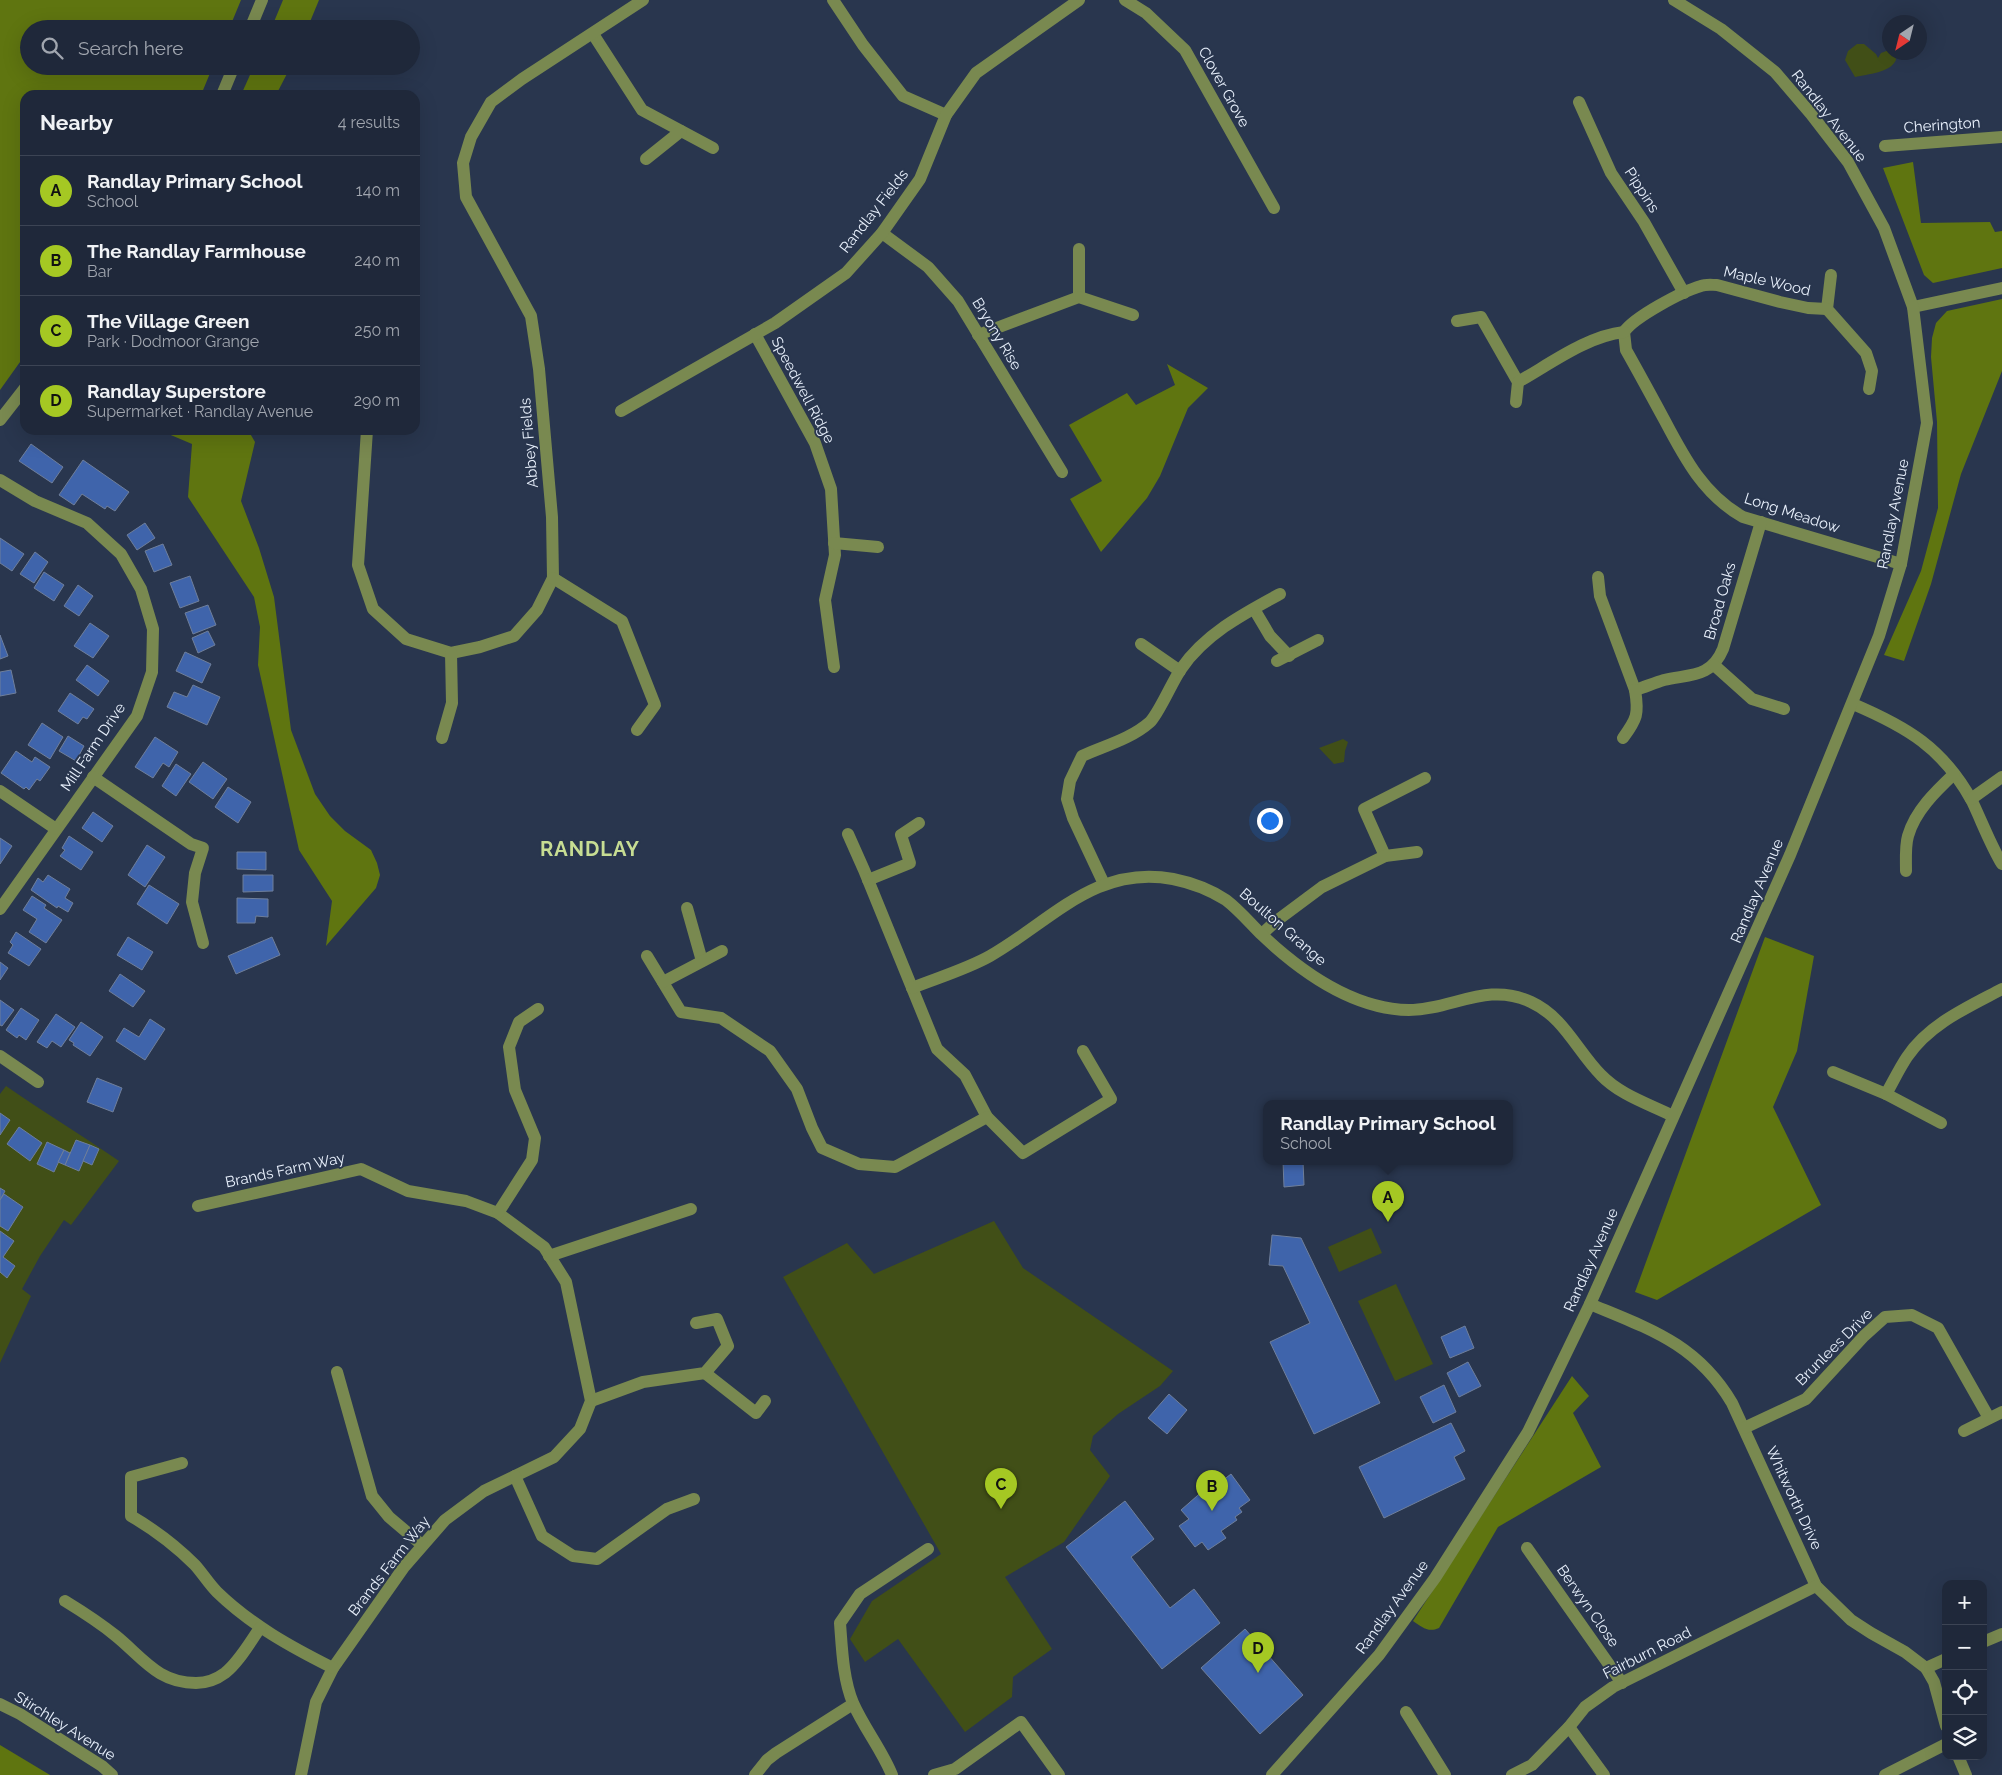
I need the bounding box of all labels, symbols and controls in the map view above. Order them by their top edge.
north arrow [1882,15,1927,60]
search box [20,20,420,75]
icon: search [38,34,66,62]
text: Search here [78,37,184,59]
street label: Clover Grove [1194,44,1254,131]
street label: Randlay Avenue [1788,66,1871,166]
text: Nearby [40,110,113,135]
text: 4 results [338,113,400,132]
street label: Cherington [1903,113,1981,137]
street label: Pippins [1621,164,1663,216]
street label: Randlay Fields [836,166,912,256]
text: Randlay Primary School [87,170,303,192]
text: A [51,181,61,200]
text: 140 m [356,181,400,200]
text: School [87,192,138,211]
text: The Randlay Farmhouse [87,240,306,262]
text: B [51,251,61,270]
text: 240 m [354,251,400,270]
text: Bar [87,262,112,281]
street label: Maple Wood [1722,262,1812,300]
street label: Bryony Rise [968,295,1026,374]
text: The Village Green [87,310,249,332]
text: C [51,321,61,340]
text: 250 m [354,321,400,340]
text: Park · Dodmoor Grange [87,332,259,351]
street label: Speedwell Ridge [767,334,839,446]
text: Randlay Superstore [87,380,266,402]
text: D [50,391,62,410]
text: 290 m [354,391,400,410]
street label: Abbey Fields [516,397,542,489]
text: Supermarket · Randlay Avenue [87,402,313,421]
street label: Randlay Avenue [1874,457,1913,571]
street label: Long Meadow [1742,489,1842,537]
street label: Broad Oaks [1700,560,1740,642]
street label: Mill Farm Drive [57,699,129,795]
your location [1257,808,1283,834]
street label: Randlay Avenue [1727,836,1787,946]
district label: RANDLAY [540,837,640,861]
street label: Boulton Grange [1236,884,1330,970]
popup [1263,1100,1513,1165]
text: Randlay Primary School [1280,1112,1496,1134]
text: School [1280,1134,1331,1153]
street label: Brands Farm Way [224,1149,346,1191]
pin: A [1372,1181,1404,1222]
street label: Randlay Avenue [1560,1205,1622,1315]
street label: Brunlees Drive [1792,1305,1876,1389]
street label: Whitworth Drive [1762,1443,1826,1553]
pin: C [985,1468,1017,1509]
pin: B [1196,1470,1228,1511]
street label: Brands Farm Way [344,1512,434,1620]
street label: Randlay Avenue [1352,1556,1432,1657]
street label: Berwyn Close [1553,1561,1623,1651]
map controls [1942,1580,1987,1760]
button: + [1942,1580,1987,1625]
street label: Fairburn Road [1600,1623,1694,1683]
button: − [1942,1625,1987,1670]
pin: D [1242,1632,1274,1673]
button: locate [1942,1670,1987,1715]
street label: Stirchley Avenue [11,1688,119,1764]
button: layers [1942,1715,1987,1760]

